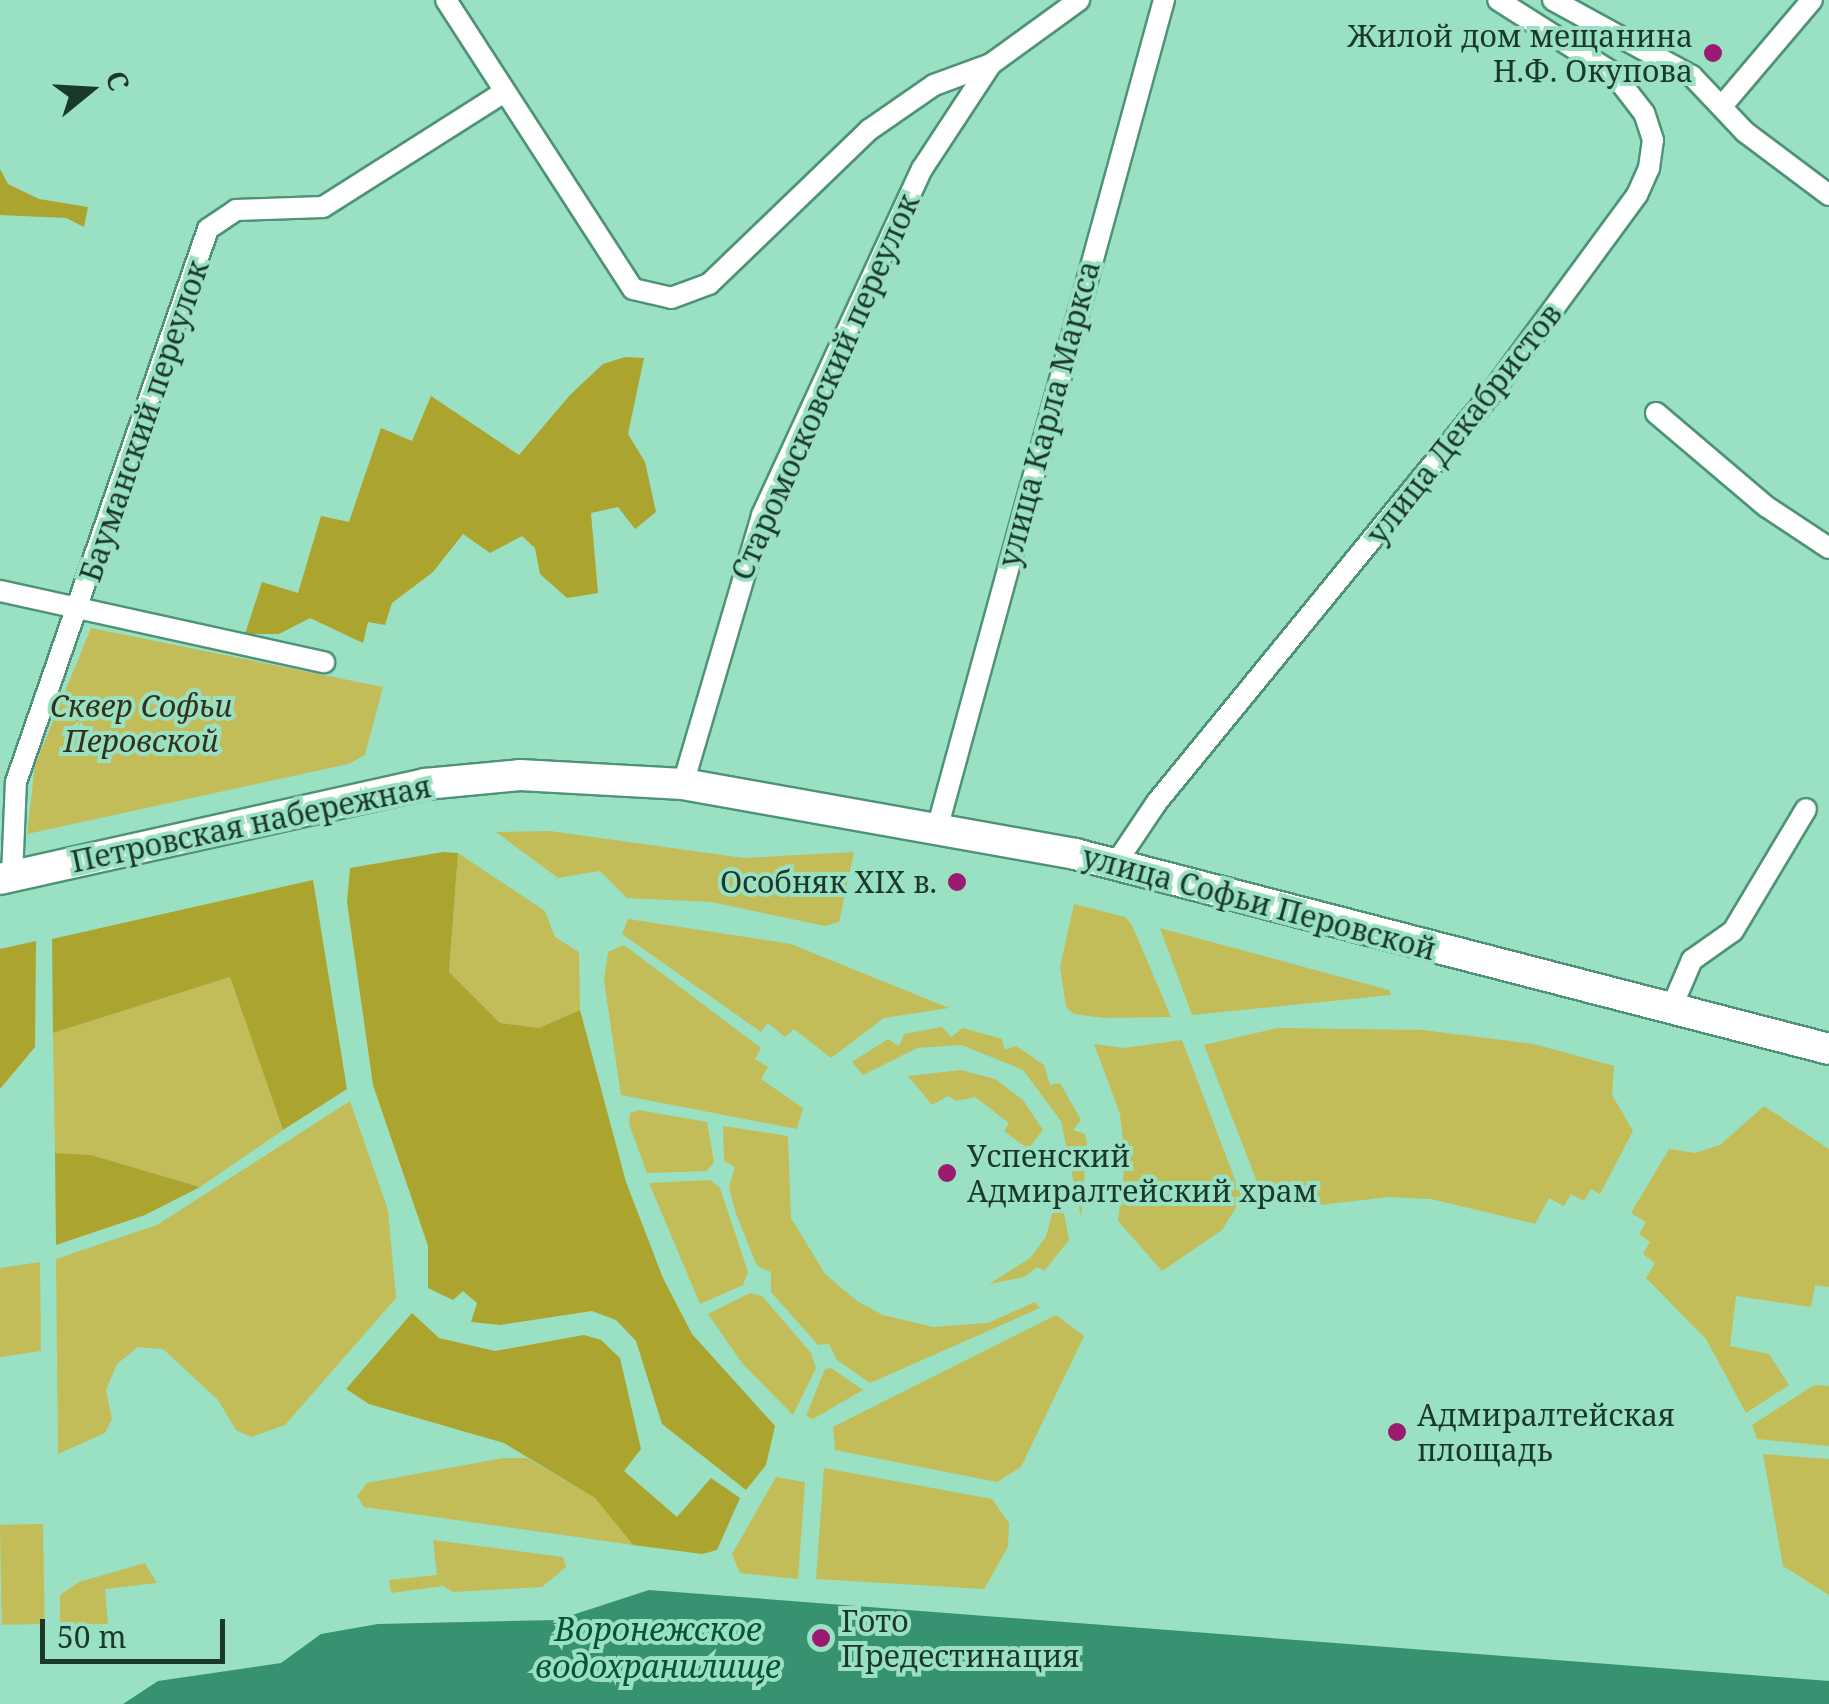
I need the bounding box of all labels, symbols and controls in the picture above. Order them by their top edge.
place label: Жилой дом мещанина Н.Ф. Окупова [1347,18,1693,88]
north arrow [40,40,140,140]
marker: Жилой дом мещанина Н.Ф. Окупова [1702,42,1724,64]
text: С [98,66,139,95]
street label: Старомосковский переулок [723,188,927,586]
street label: Бауманский переулок [72,256,216,586]
street label: улица Карла Маркса [991,257,1107,571]
street label: улица Декабристов [1359,297,1569,551]
park label: Сквер Софьи Перовской [50,688,232,758]
street label: Петровская набережная [68,768,434,880]
street label: улица Софьи Перовской [1078,838,1440,968]
place label: Особняк XIX в. [720,864,937,900]
marker: Особняк XIX в. [946,871,968,893]
place label: Успенский Адмиралтейский храм [967,1138,1318,1208]
marker: Успенский Адмиралтейский храм [936,1162,958,1184]
place label: Адмиралтейская площадь [1417,1397,1675,1468]
marker: Адмиралтейская площадь [1386,1421,1408,1443]
scale bar [45,1599,230,1661]
place label: Гото Предестинация [841,1603,1080,1674]
water label: Воронежское водохранилище [535,1611,781,1686]
text: 50 m [57,1616,127,1657]
marker: Гото Предестинация [810,1627,832,1649]

